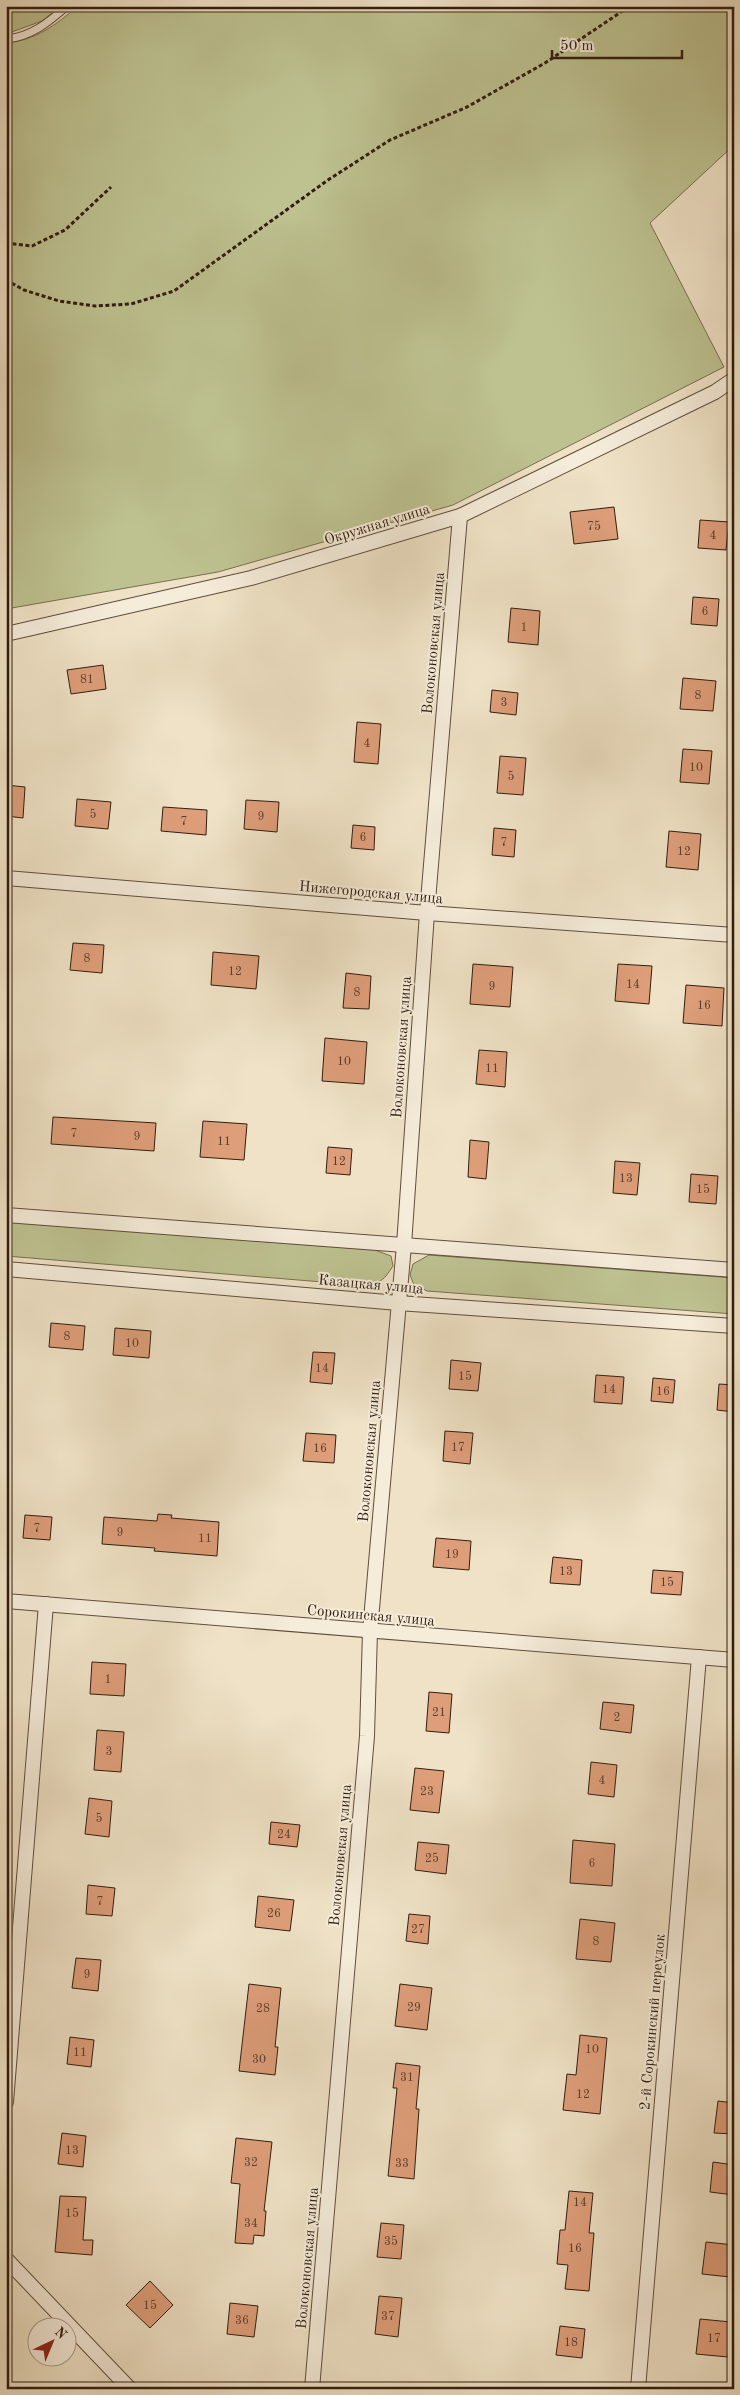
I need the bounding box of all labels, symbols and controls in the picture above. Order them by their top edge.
scale bar [552,28,682,60]
text: 50 m [560,39,594,54]
street label: Окружная улица [323,502,433,549]
house number: 75 [587,520,601,533]
house number: 4 [710,530,717,542]
street label: Волоконовская улица [421,571,448,715]
house number: 6 [702,606,709,618]
house number: 1 [521,622,527,634]
house number: 81 [80,674,94,686]
house number: 8 [695,690,702,702]
house number: 3 [501,697,507,709]
house number: 4 [364,738,371,750]
house number: 10 [689,762,703,774]
house number: 5 [508,770,515,783]
house number: 5 [90,808,97,821]
house number: 9 [258,811,264,823]
house number: 7 [181,816,187,828]
house number: 6 [360,832,367,844]
house number: 7 [501,837,507,849]
house number: 12 [677,846,691,858]
street label: Нижегородская улица [298,880,444,907]
house number: 8 [84,953,91,965]
house number: 12 [228,966,242,978]
street label: Волоконовская улица [390,975,415,1119]
house number: 14 [626,979,640,991]
house number: 9 [489,981,495,993]
house number: 8 [354,987,361,999]
house number: 16 [697,1000,711,1012]
house number: 10 [337,1056,351,1068]
house number: 11 [485,1063,499,1075]
house number: 7 [71,1128,77,1140]
house number: 9 [134,1131,140,1143]
house number: 11 [217,1136,231,1148]
house number: 12 [332,1156,346,1168]
house number: 13 [619,1173,633,1185]
house number: 15 [696,1183,710,1196]
street label: Казацкая улица [318,1273,425,1298]
house number: 8 [64,1331,71,1343]
house number: 10 [125,1338,139,1350]
house number: 14 [315,1363,329,1375]
house number: 15 [458,1370,472,1383]
street label: Волоконовская улица [357,1379,384,1523]
house number: 14 [602,1384,616,1396]
house number: 16 [656,1386,670,1398]
house number: 17 [451,1442,465,1454]
house number: 16 [313,1443,327,1455]
house number: 7 [34,1523,40,1535]
house number: 9 [117,1527,123,1539]
house number: 11 [198,1533,212,1545]
house number: 19 [445,1549,459,1561]
house number: 13 [559,1566,573,1578]
house number: 15 [660,1576,674,1589]
street label: Сорокинская улица [306,1603,436,1630]
house number: 1 [105,1674,111,1686]
house number: 21 [432,1707,446,1719]
house number: 2 [614,1712,620,1724]
house number: 3 [106,1746,112,1758]
house number: 4 [599,1775,606,1787]
street label: Волоконовская улица [328,1783,355,1927]
house number: 23 [420,1786,434,1798]
house number: 5 [96,1812,103,1825]
house number: 24 [277,1829,291,1841]
house number: 25 [425,1852,439,1865]
house number: 6 [589,1858,596,1870]
house number: 7 [97,1896,103,1908]
house number: 26 [267,1908,281,1920]
house number: 27 [411,1924,425,1936]
street label: 2-й Сорокинский переулок [638,1933,669,2111]
house number: 8 [593,1936,600,1948]
house number: 9 [84,1969,90,1981]
house number: 29 [407,2002,421,2014]
house number: 28 [256,2003,270,2015]
house number: 10 [585,2044,599,2056]
house number: 11 [73,2047,87,2059]
house number: 30 [252,2054,266,2066]
house number: 31 [400,2072,414,2084]
house number: 12 [576,2089,590,2101]
house number: 13 [65,2145,79,2157]
house number: 32 [244,2157,258,2169]
house number: 33 [395,2158,409,2170]
street label: Волоконовская улица [295,2186,322,2330]
house number: 14 [573,2197,587,2209]
house number: 15 [65,2207,79,2220]
house number: 34 [244,2218,258,2230]
house number: 35 [384,2235,398,2248]
house number: 16 [568,2243,582,2255]
house number: 15 [143,2299,157,2312]
house number: 37 [381,2311,395,2323]
house number: 36 [235,2315,249,2327]
north arrow [28,2318,78,2368]
text: N [52,2325,69,2342]
house number: 17 [707,2333,721,2345]
house number: 18 [564,2337,578,2349]

